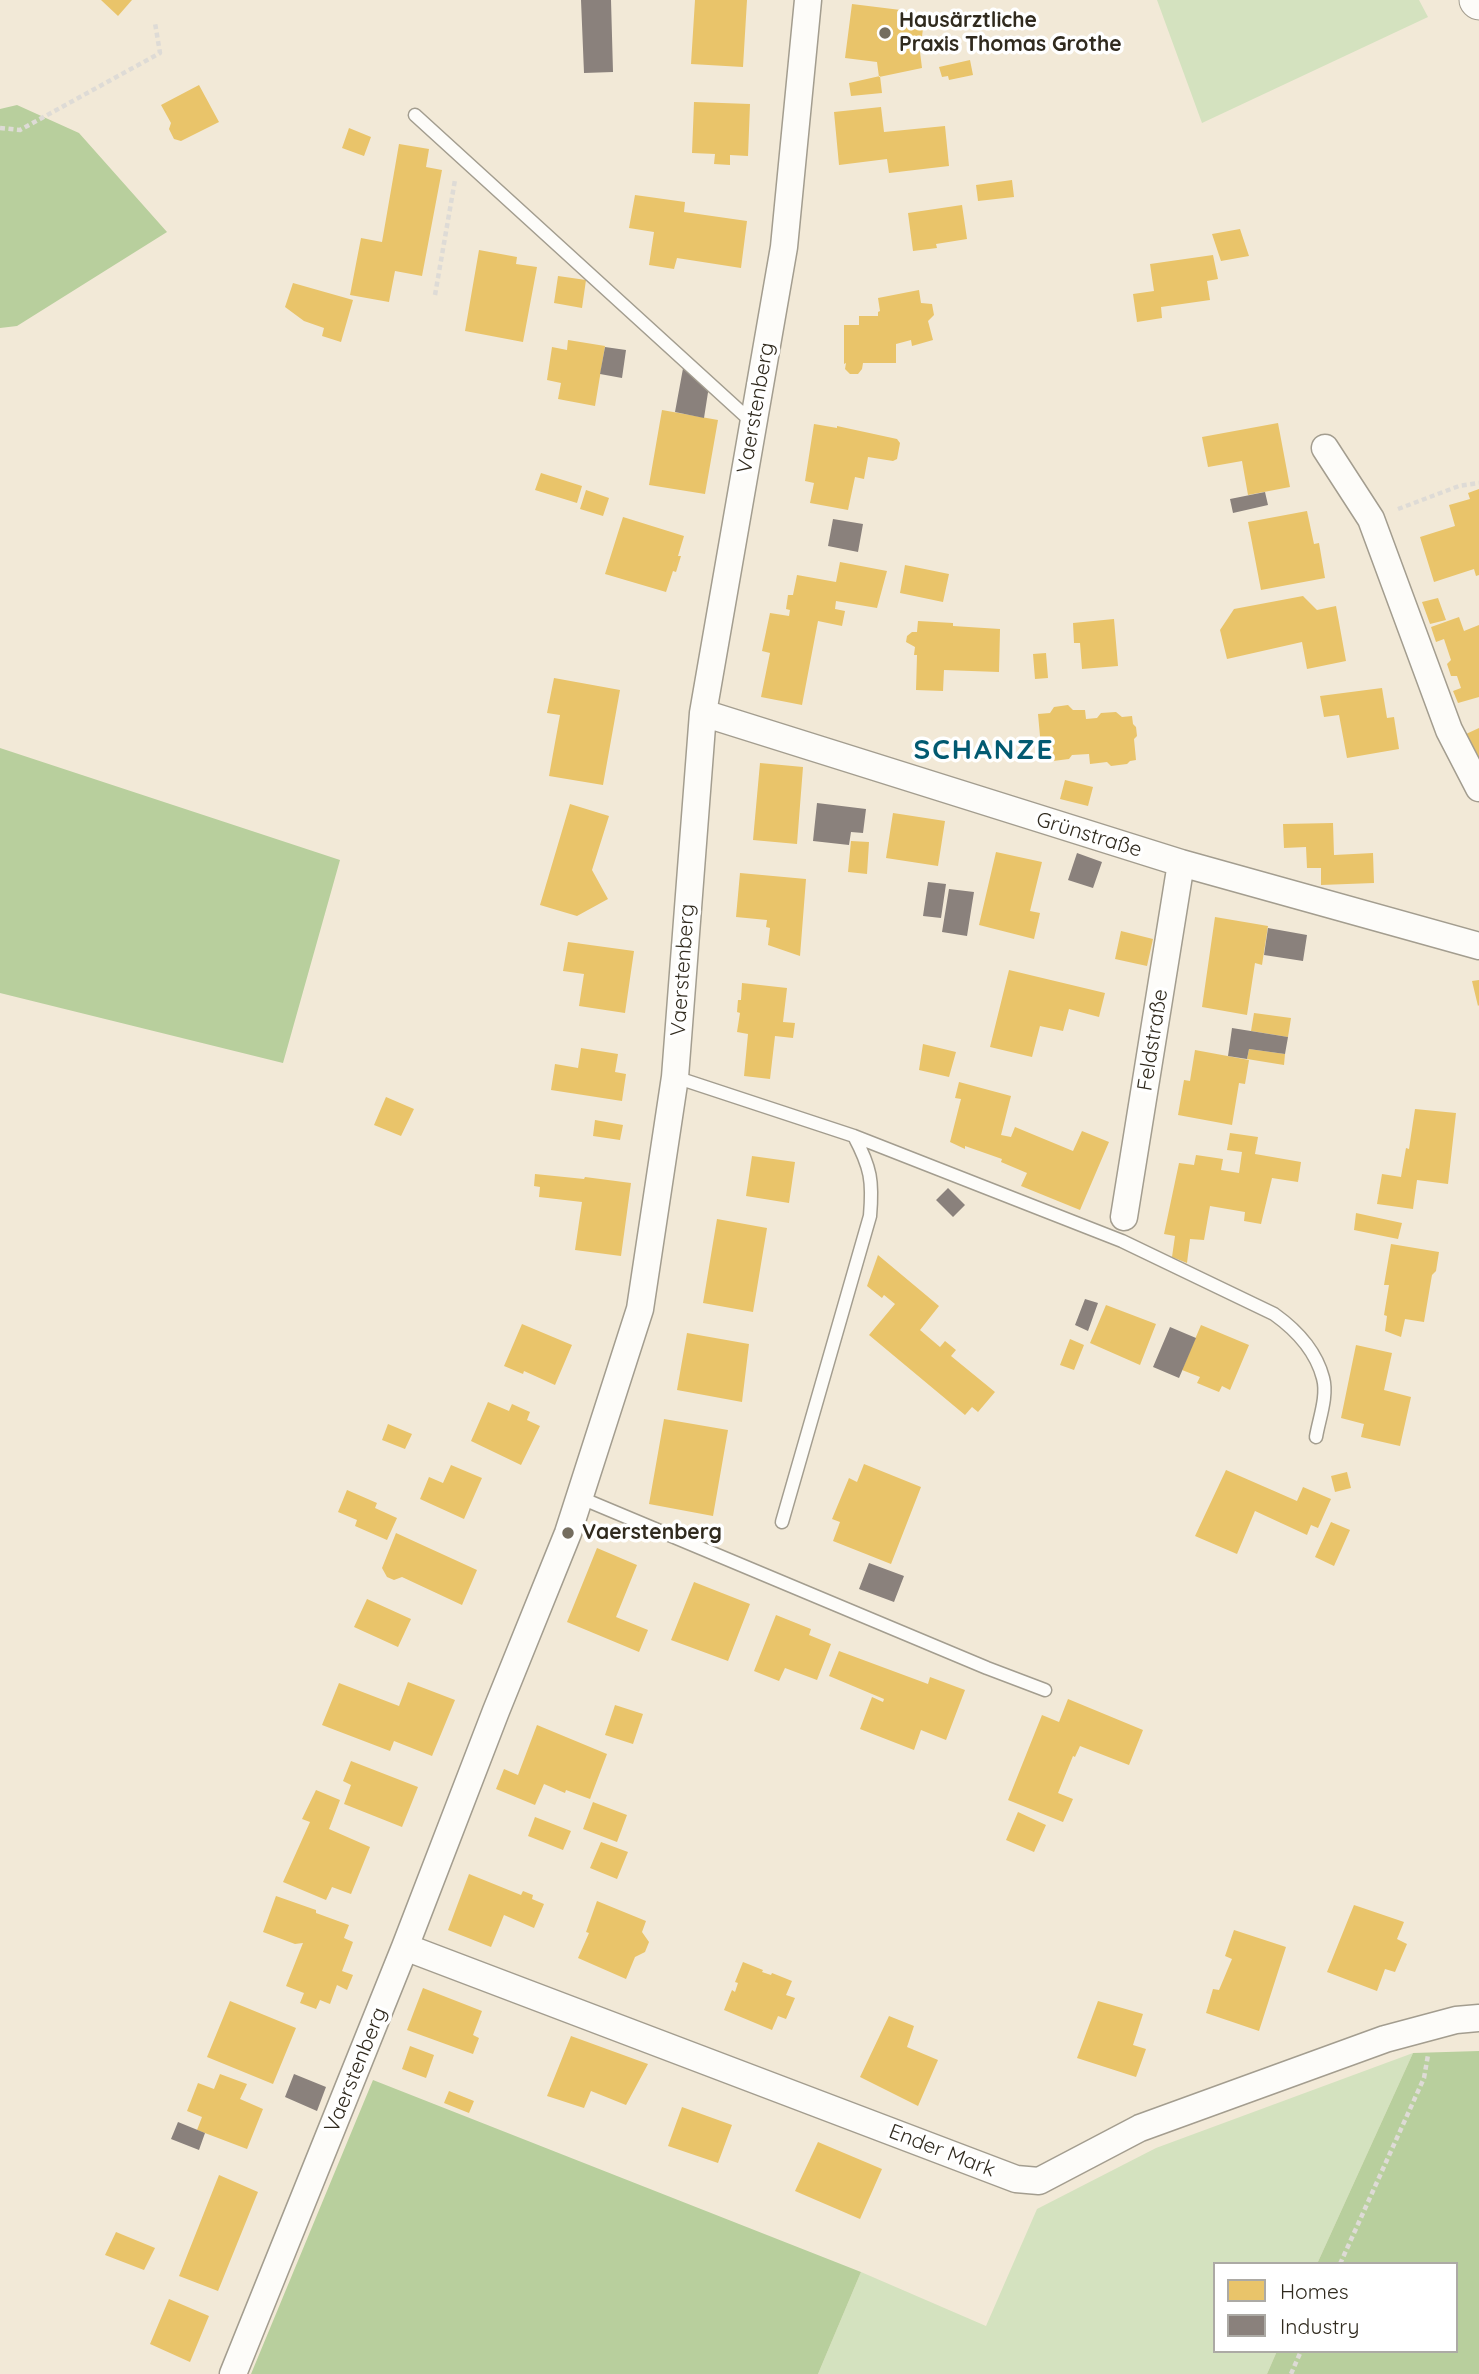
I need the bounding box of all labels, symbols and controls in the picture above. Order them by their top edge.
place label: Hausärztliche Praxis Thomas Grothe [899,8,1122,58]
marker: Hausärztliche Praxis Thomas Grothe [877,25,893,41]
street label: Vaerstenberg [732,340,780,476]
district label: SCHANZE [914,734,1054,768]
street label: Grünstraße [1033,807,1145,863]
street label: Vaerstenberg [666,903,700,1037]
street label: Feldstraße [1133,987,1173,1093]
place label: Vaerstenberg [582,1520,722,1546]
marker: Vaerstenberg [560,1525,576,1541]
street label: Vaerstenberg [319,2004,393,2136]
street label: Ender Mark [885,2119,999,2183]
legend [1213,2262,1458,2353]
text: Homes [1280,2278,1349,2304]
text: Industry [1280,2313,1359,2339]

